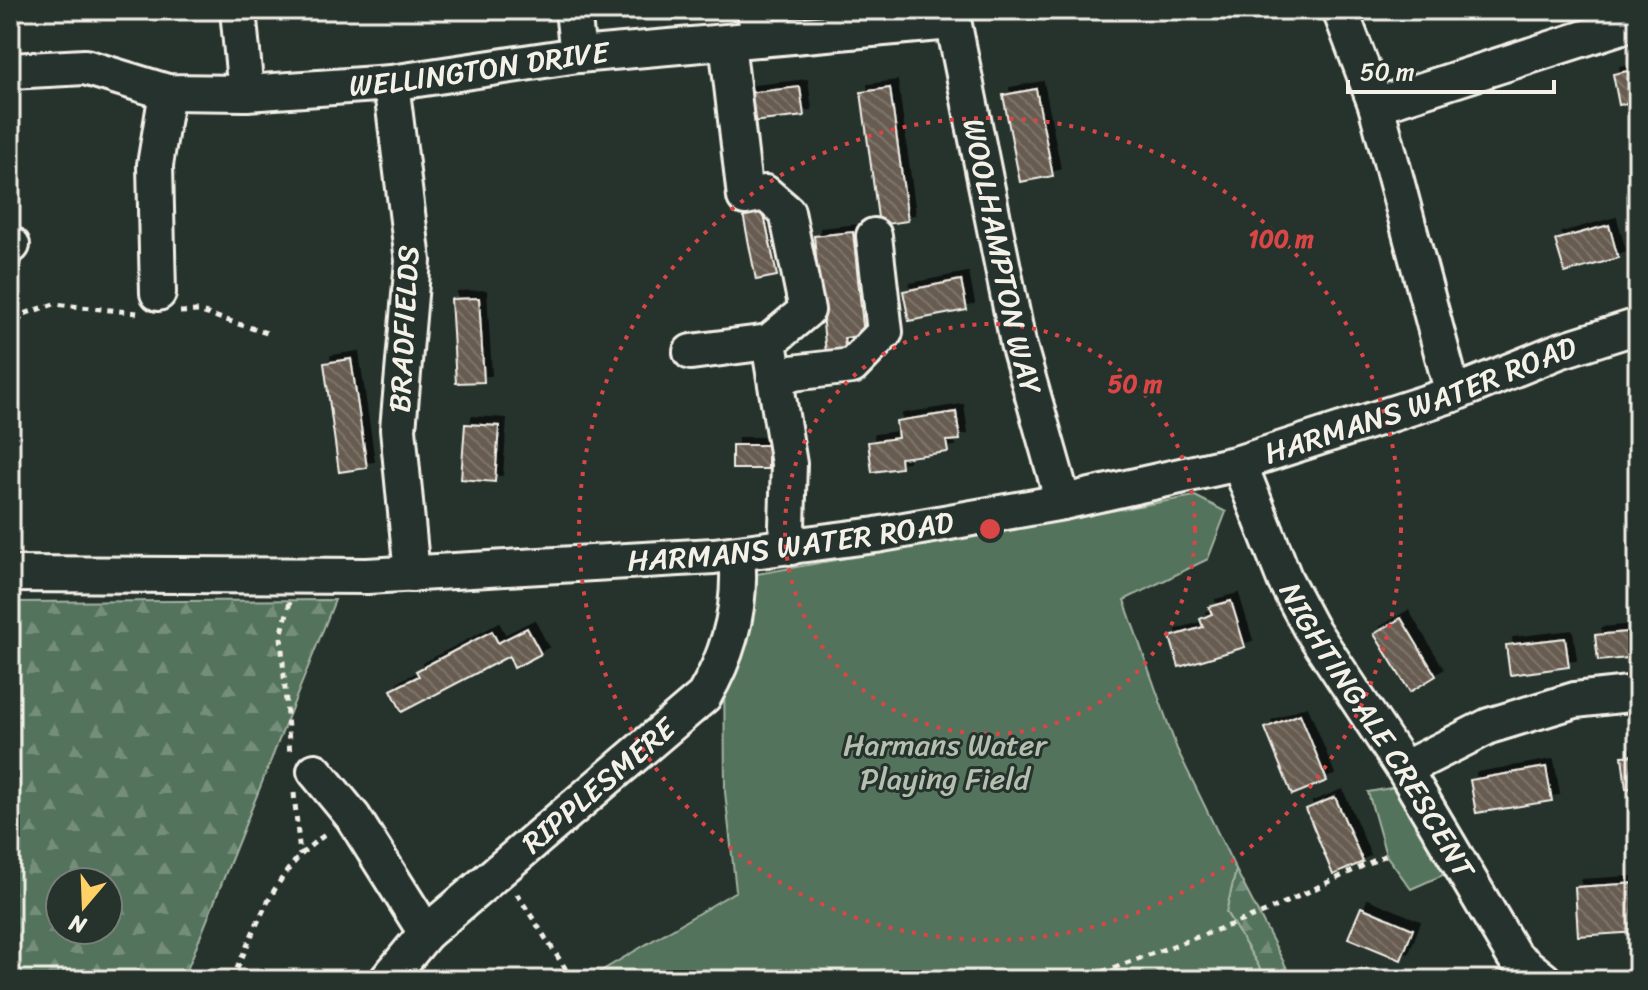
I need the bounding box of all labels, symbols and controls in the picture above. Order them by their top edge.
street label: WELLINGTON DRIVE [347,25,613,113]
scale bar [1348,44,1554,94]
text: 50 m [1360,51,1415,93]
street label: WOOLHAMPTON WAY [946,114,1059,402]
text: 100 m [1248,218,1314,260]
street label: BRADFIELDS [373,244,435,414]
street label: HARMANS WATER ROAD [1257,320,1583,480]
text: 50 m [1108,363,1163,405]
street label: HARMANS WATER ROAD [626,495,958,588]
centre of rings [976,515,1004,543]
street label: NIGHTINGALE CRESCENT [1264,572,1491,891]
street label: RIPPLESMERE [509,702,690,868]
park label: Harmans Water Playing Field [843,718,1048,806]
north arrow [44,866,124,946]
text: N [63,903,92,946]

